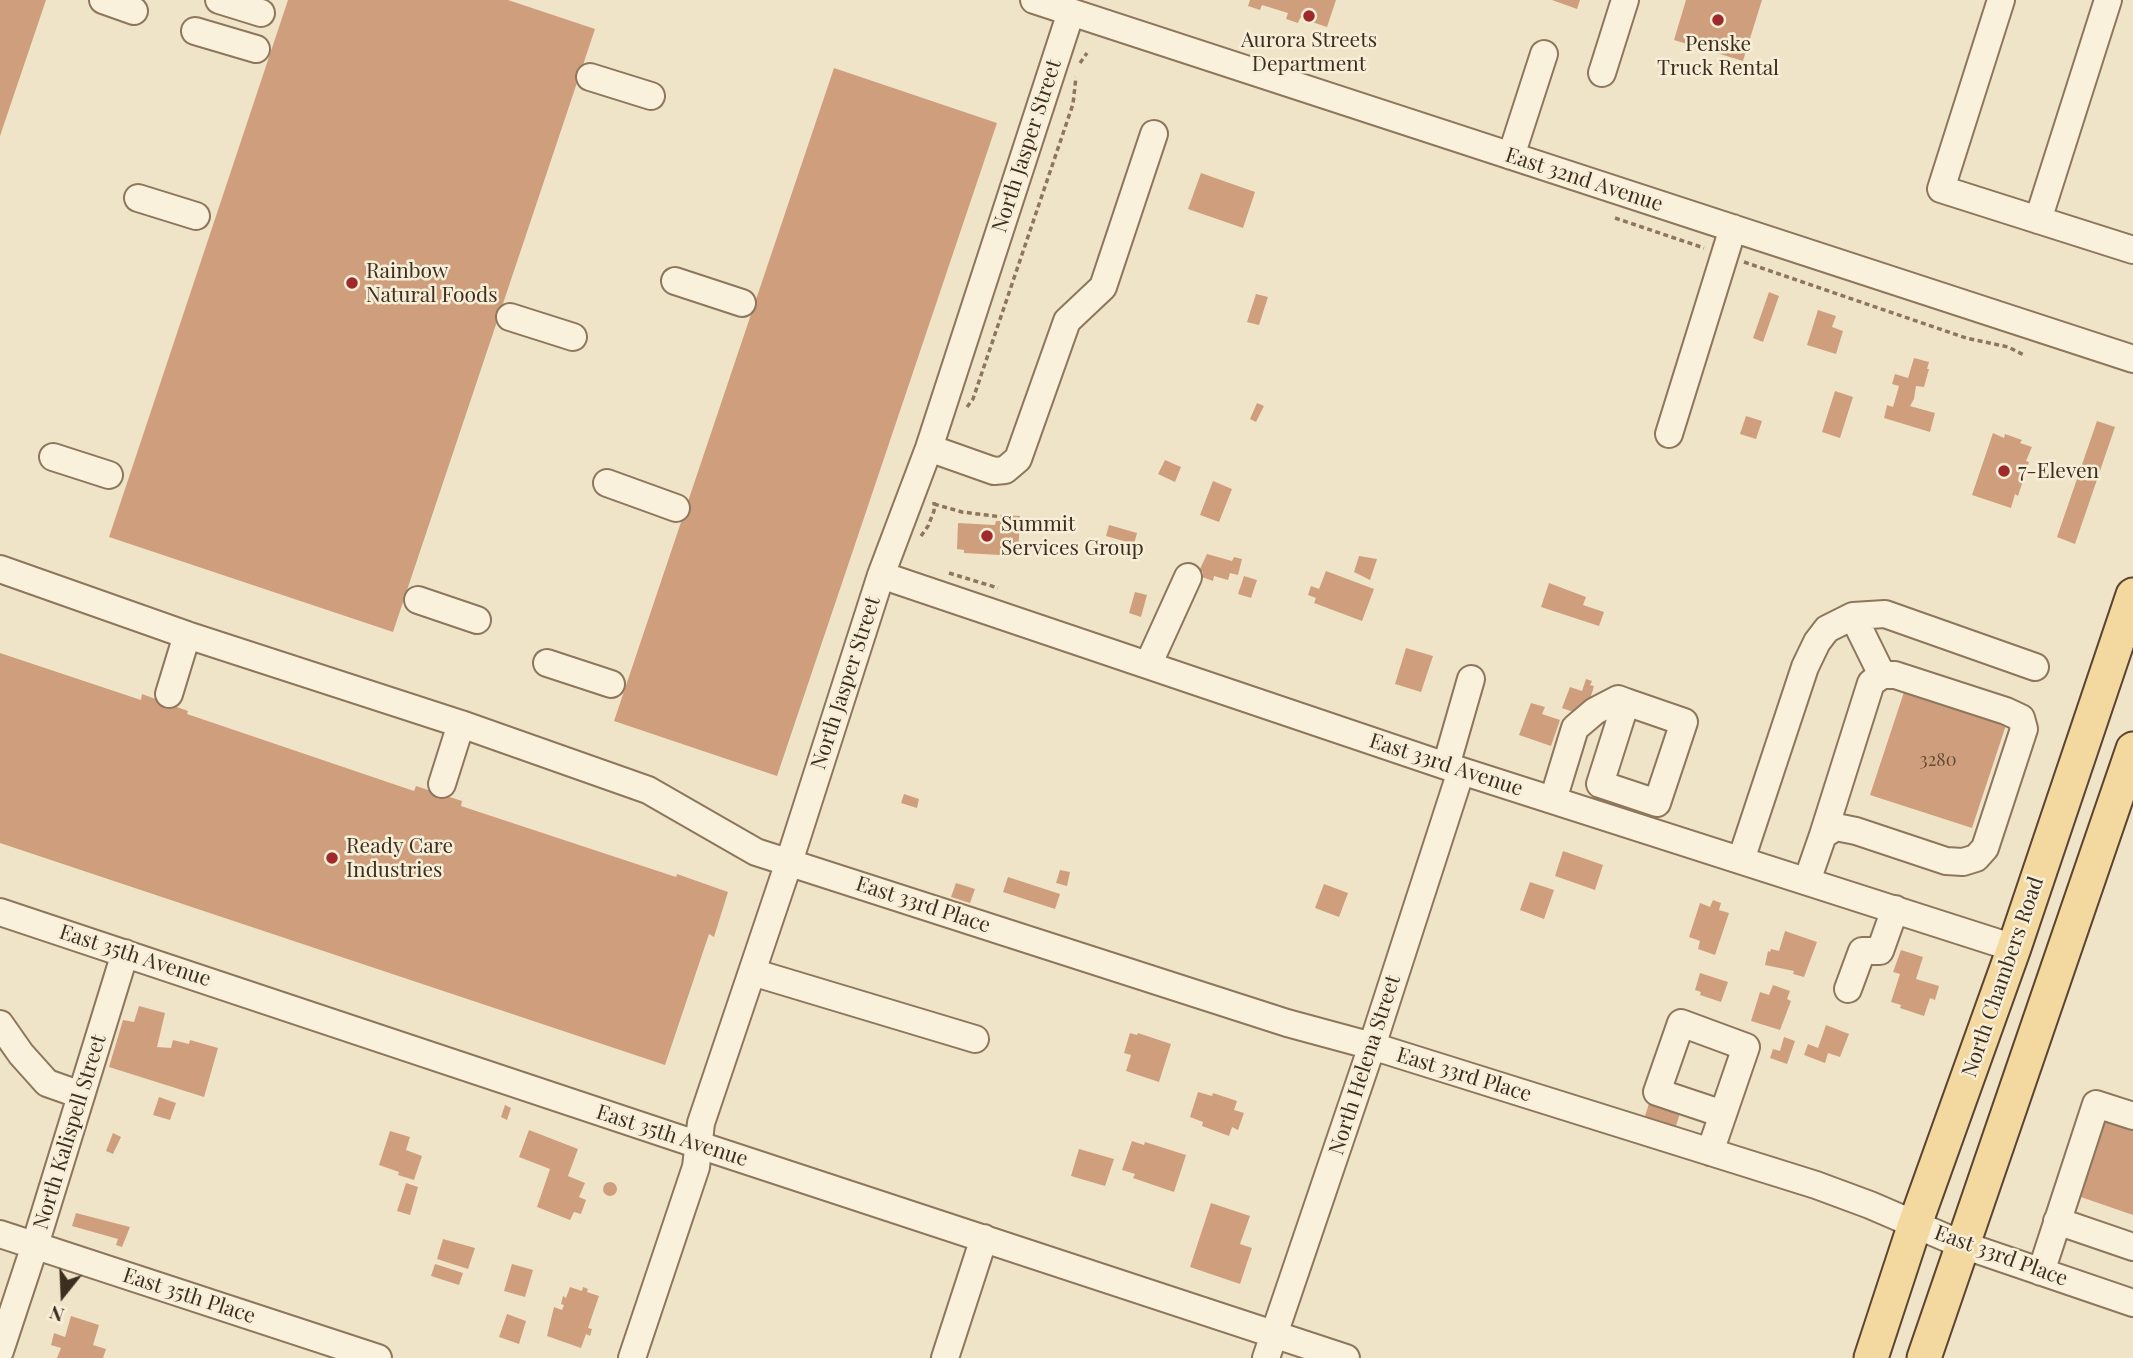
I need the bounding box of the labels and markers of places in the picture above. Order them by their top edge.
marker: Aurora Streets Department [1301,8,1317,24]
marker: Penske Truck Rental [1710,12,1726,28]
place label: Aurora Streets Department [1241,27,1377,77]
place label: Penske Truck Rental [1657,31,1779,81]
place label: Rainbow Natural Foods [366,258,498,308]
marker: Rainbow Natural Foods [344,275,360,291]
place label: 7-Eleven [2018,458,2099,484]
marker: 7-Eleven [1996,463,2012,479]
place label: Summit Services Group [1001,511,1144,561]
marker: Summit Services Group [979,528,995,544]
place label: Ready Care Industries [346,833,453,883]
marker: Ready Care Industries [324,850,340,866]

